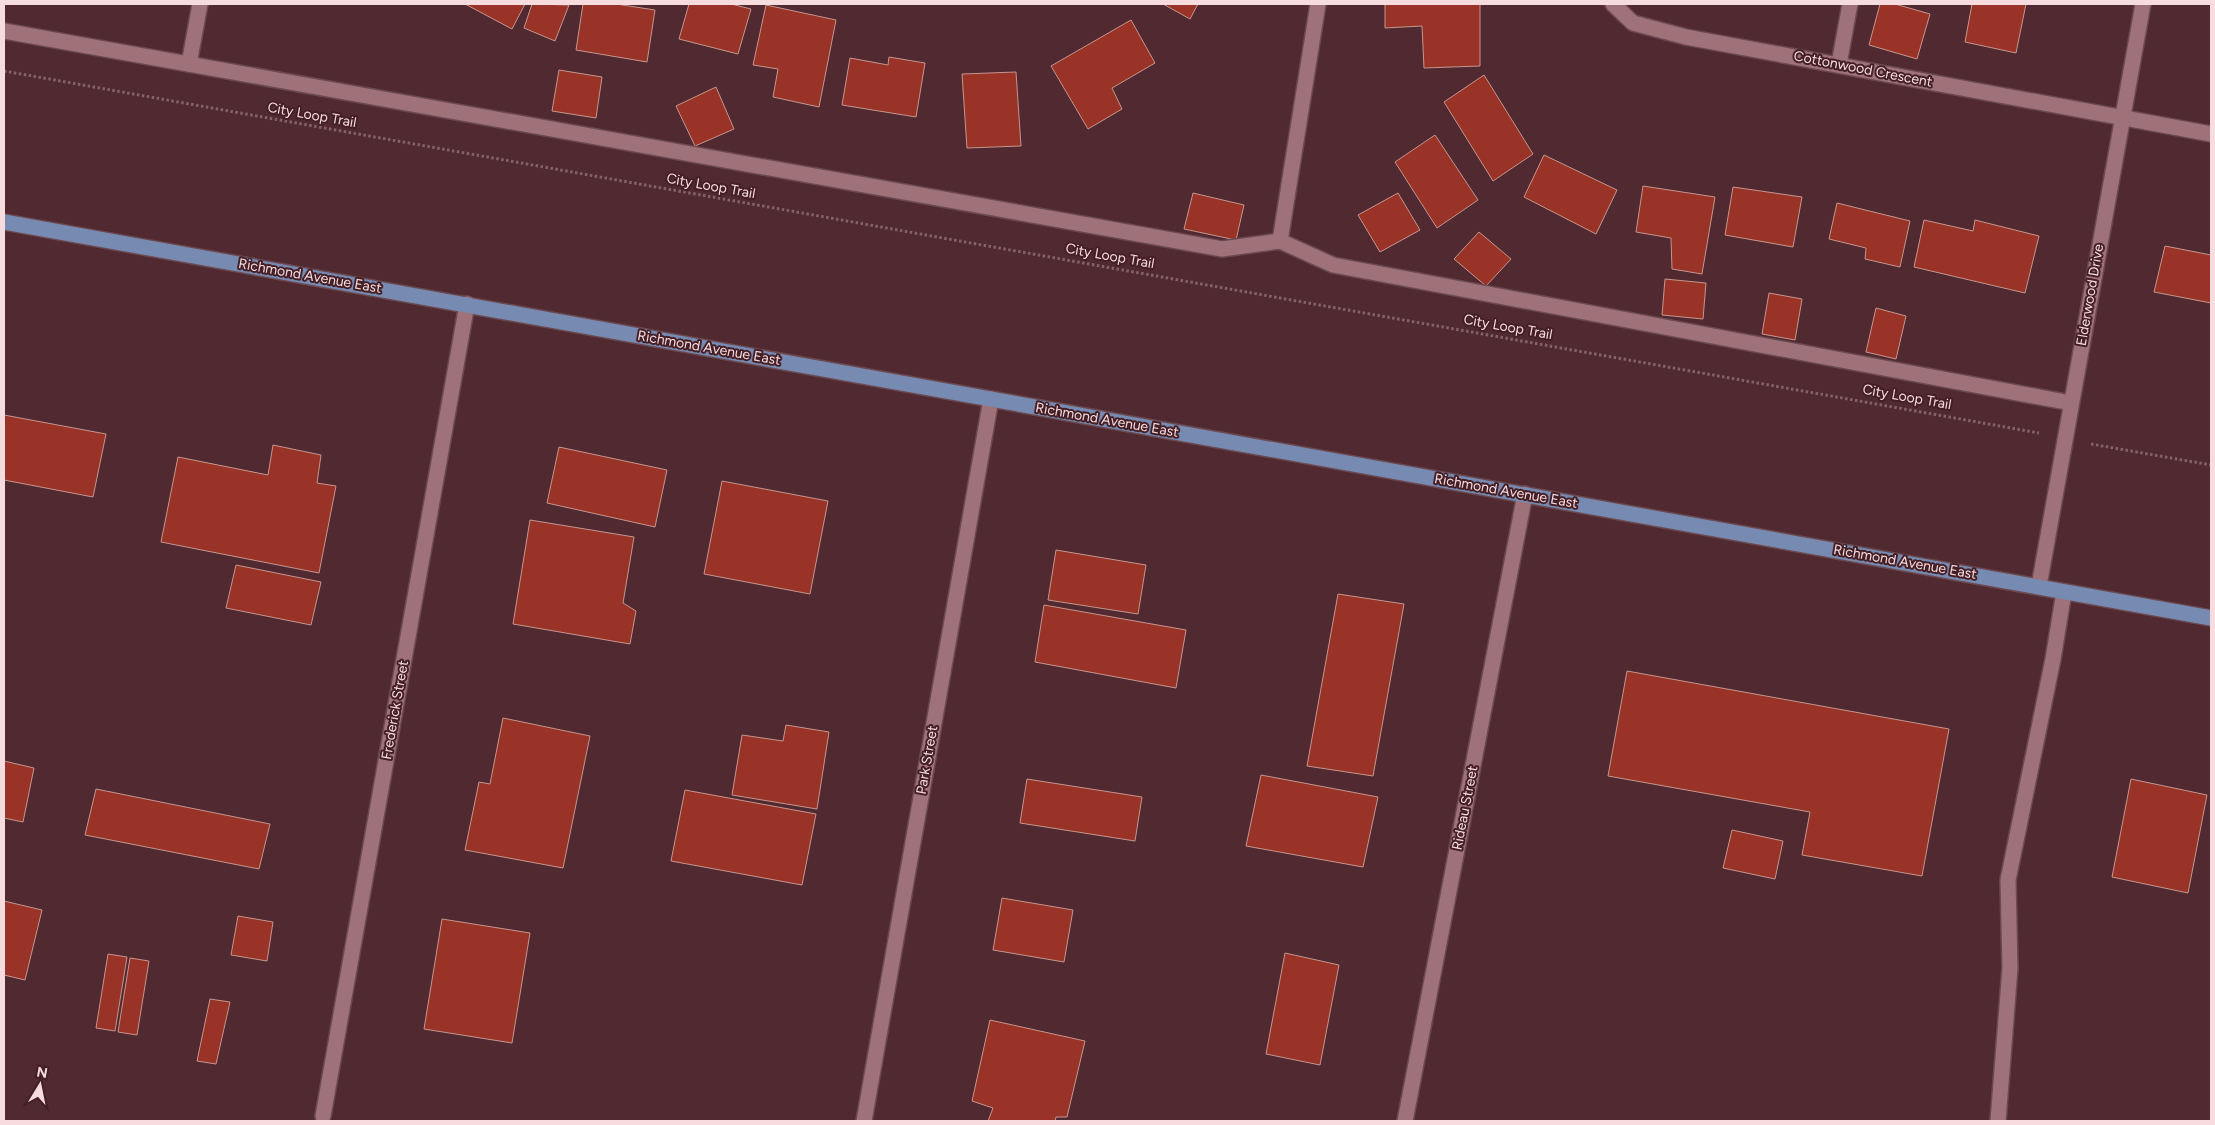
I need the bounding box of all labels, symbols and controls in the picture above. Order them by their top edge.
street label: Cottonwood Crescent [1792,47,1934,91]
street label: City Loop Trail [266,99,358,131]
street label: City Loop Trail [665,170,757,202]
street label: City Loop Trail [1064,240,1156,272]
street label: Elderwood Drive [2073,242,2107,347]
street label: Richmond Avenue East [237,255,383,297]
street label: City Loop Trail [1462,311,1554,343]
street label: Richmond Avenue East [636,327,782,369]
street label: City Loop Trail [1861,381,1953,413]
street label: Richmond Avenue East [1034,399,1180,441]
street label: Richmond Avenue East [1433,470,1579,512]
street label: Richmond Avenue East [1832,541,1978,583]
street label: Frederick Street [378,659,412,761]
street label: Park Street [913,724,941,796]
street label: Rideau Street [1449,764,1481,852]
north arrow [15,1060,65,1110]
text: N [35,1063,49,1082]

